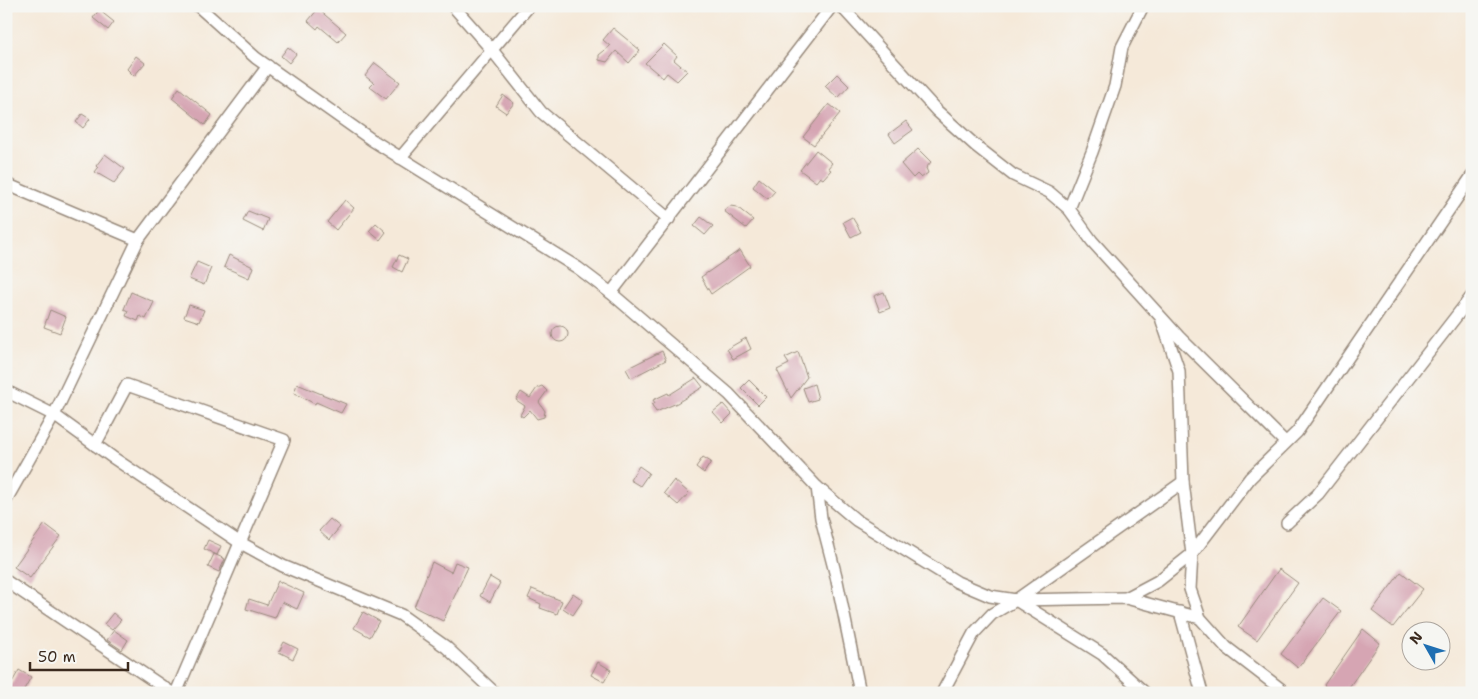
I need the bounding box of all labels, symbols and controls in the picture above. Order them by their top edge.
north arrow [1400,622,1450,672]
text: N [1405,628,1426,648]
scale bar [30,639,128,671]
text: 50 m [38,647,76,667]

